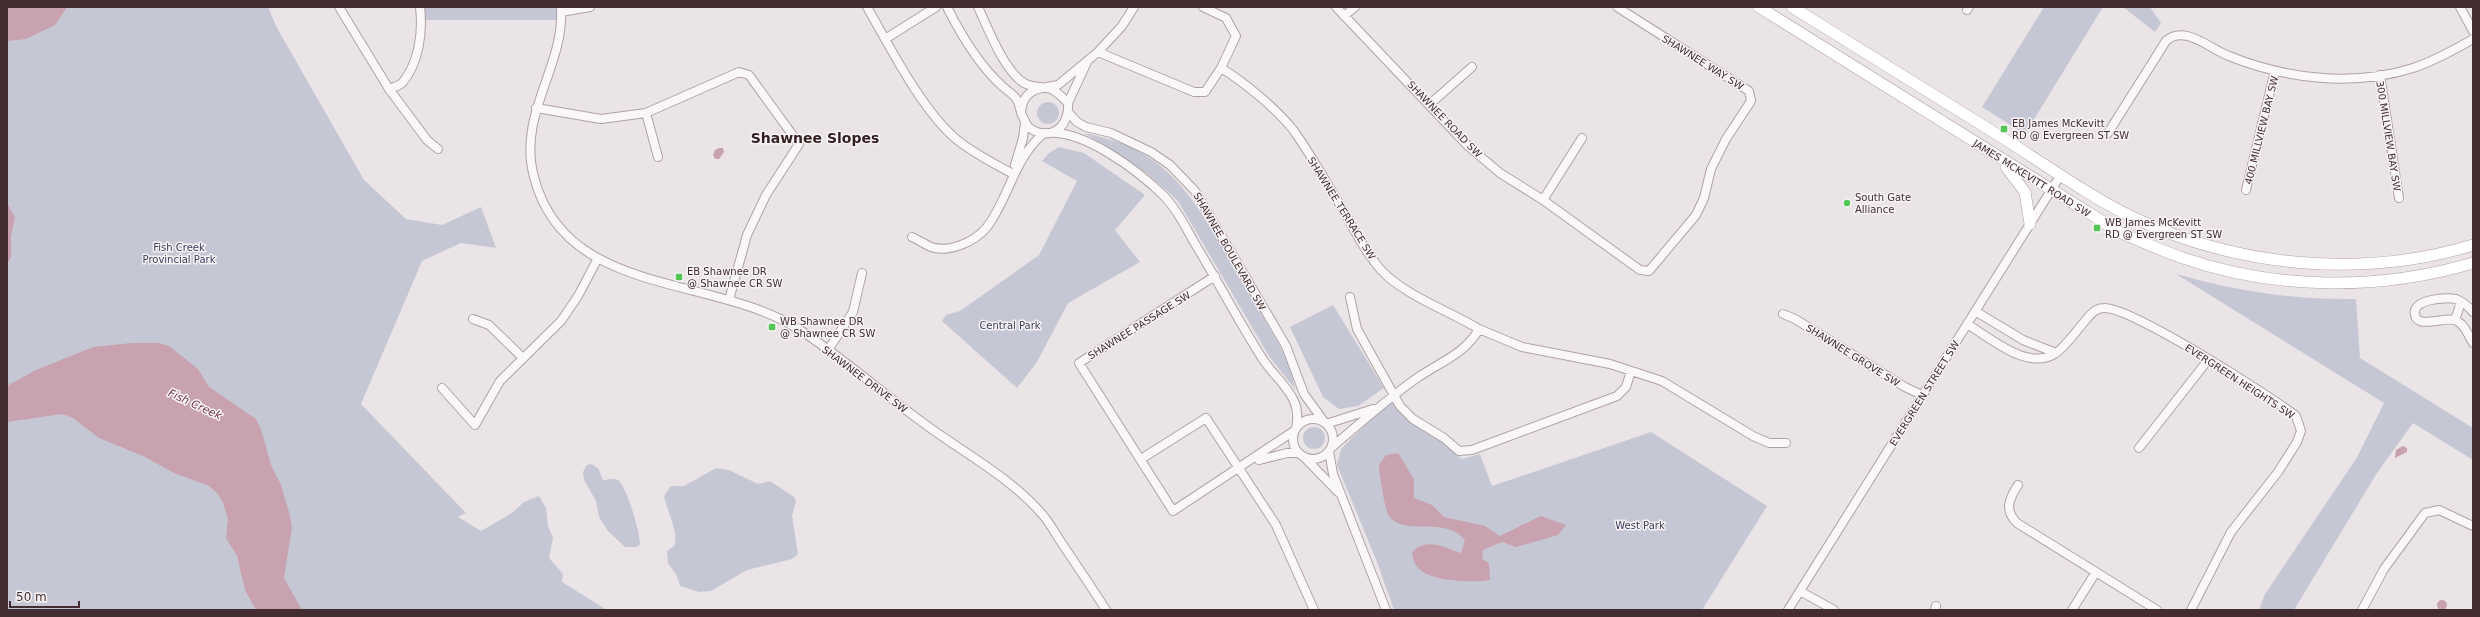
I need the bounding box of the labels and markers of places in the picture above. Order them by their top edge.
place label: EB James McKevitt RD @ Evergreen ST SW [2012,118,2129,141]
marker: EB James McKevitt RD @ Evergreen ST SW [1999,124,2009,134]
place label: South Gate Alliance [1855,192,1911,215]
marker: South Gate Alliance [1842,198,1852,208]
place label: WB James McKevitt RD @ Evergreen ST SW [2105,217,2222,240]
marker: WB James McKevitt RD @ Evergreen ST SW [2092,223,2102,233]
place label: EB Shawnee DR @ Shawnee CR SW [687,266,782,289]
marker: EB Shawnee DR @ Shawnee CR SW [674,272,684,282]
place label: WB Shawnee DR @ Shawnee CR SW [780,316,875,339]
marker: WB Shawnee DR @ Shawnee CR SW [767,322,777,332]

